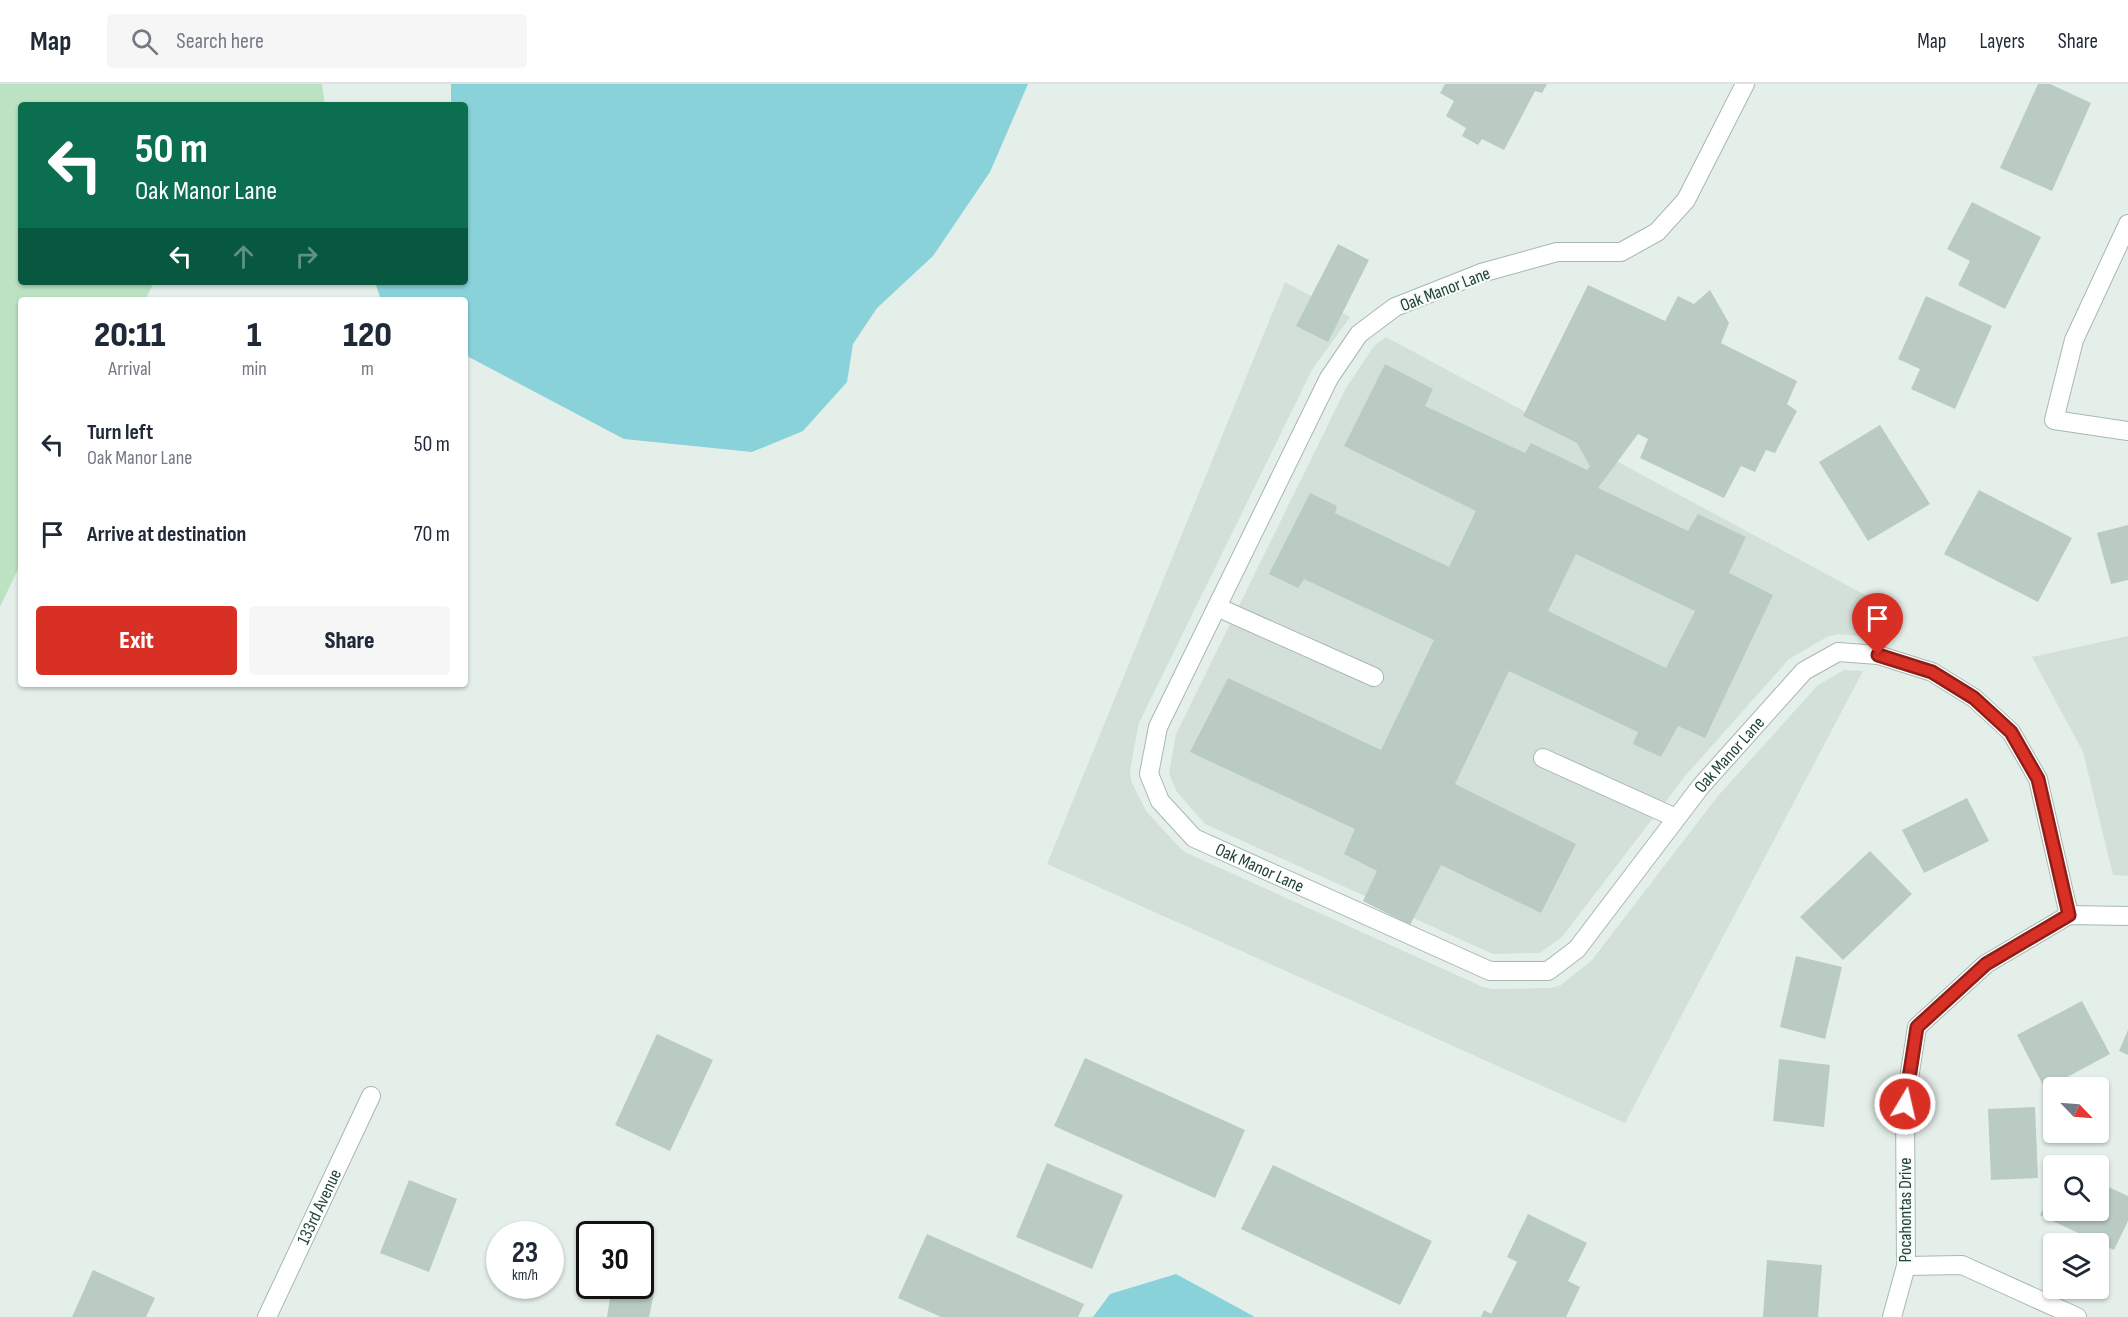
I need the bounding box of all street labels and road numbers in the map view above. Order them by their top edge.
street label: Oak Manor Lane [1397,263,1493,316]
street label: Oak Manor Lane [1690,712,1769,797]
street label: Oak Manor Lane [1212,839,1307,897]
street label: Pocahontas Drive [1895,1157,1916,1263]
street label: 133rd Avenue [293,1166,346,1248]

